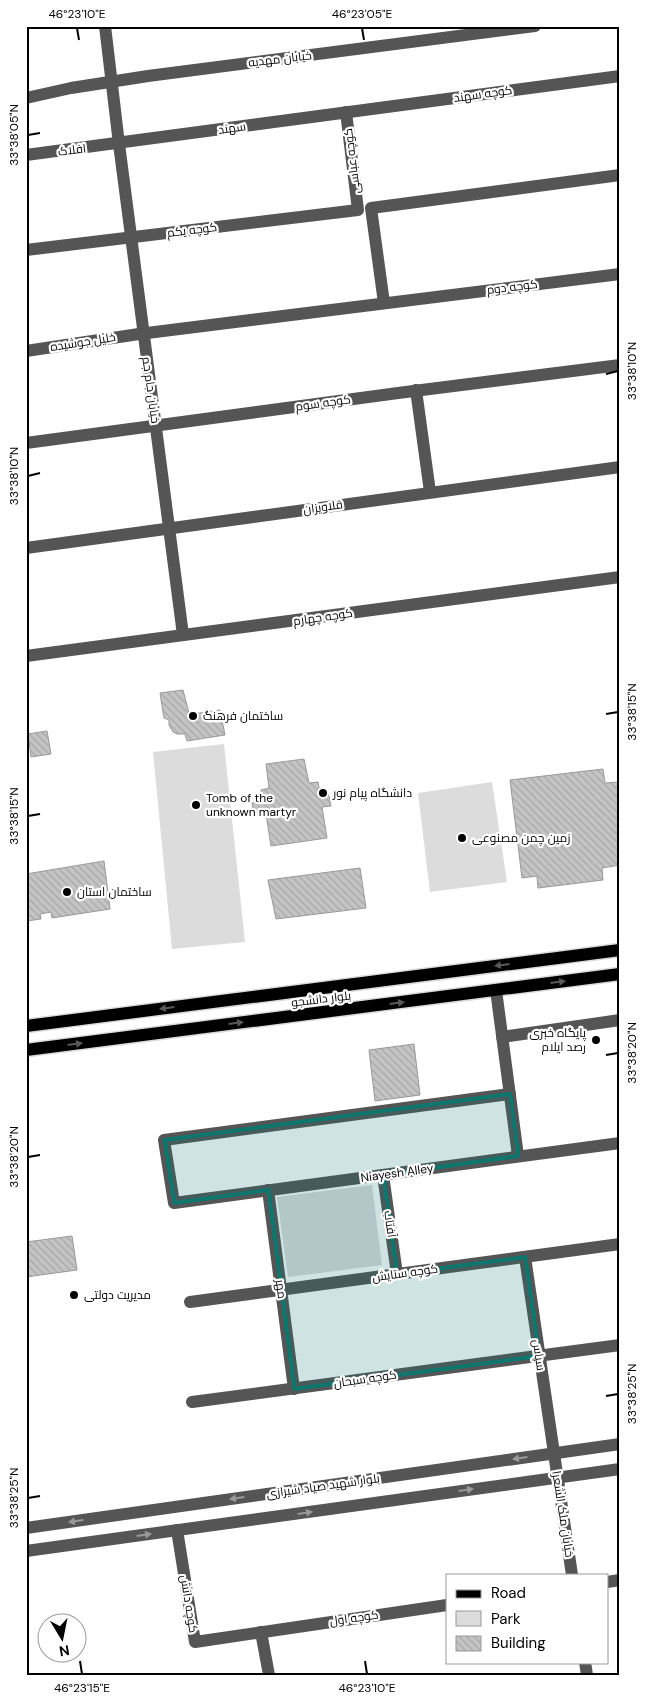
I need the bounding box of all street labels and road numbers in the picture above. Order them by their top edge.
street label: خیابان مهدیه [247,47,313,71]
street label: کوچه سهند [453,82,513,107]
street label: سهند [217,118,247,138]
street label: کوچه عباسی [340,127,365,195]
street label: افلاک [57,140,87,160]
street label: کوچه یکم [166,219,218,242]
street label: کوچه دوم [486,276,538,299]
street label: خلیل جوشیده [49,329,117,355]
street label: خیابان جام جم [138,356,164,424]
street label: کوچه سوم [294,391,352,416]
street label: قلاویزان [302,496,344,518]
street label: کوچه چهارم [292,605,354,630]
street label: بلوار دانشجو [290,987,352,1011]
street label: Niayesh Alley [360,1160,435,1186]
street label: آفتاب [380,1209,400,1239]
street label: کوچه ستایش [371,1260,439,1287]
street label: مهر [272,1277,290,1300]
street label: سپاس [529,1338,549,1372]
street label: کوچه سبحان [332,1367,398,1392]
street label: بلوار شهید صیاد شیرازی [265,1470,381,1502]
street label: خیابان ملک الشعرا [548,1470,578,1558]
street label: کوچه دانش [176,1574,201,1634]
street label: کوچه اول [329,1607,380,1630]

